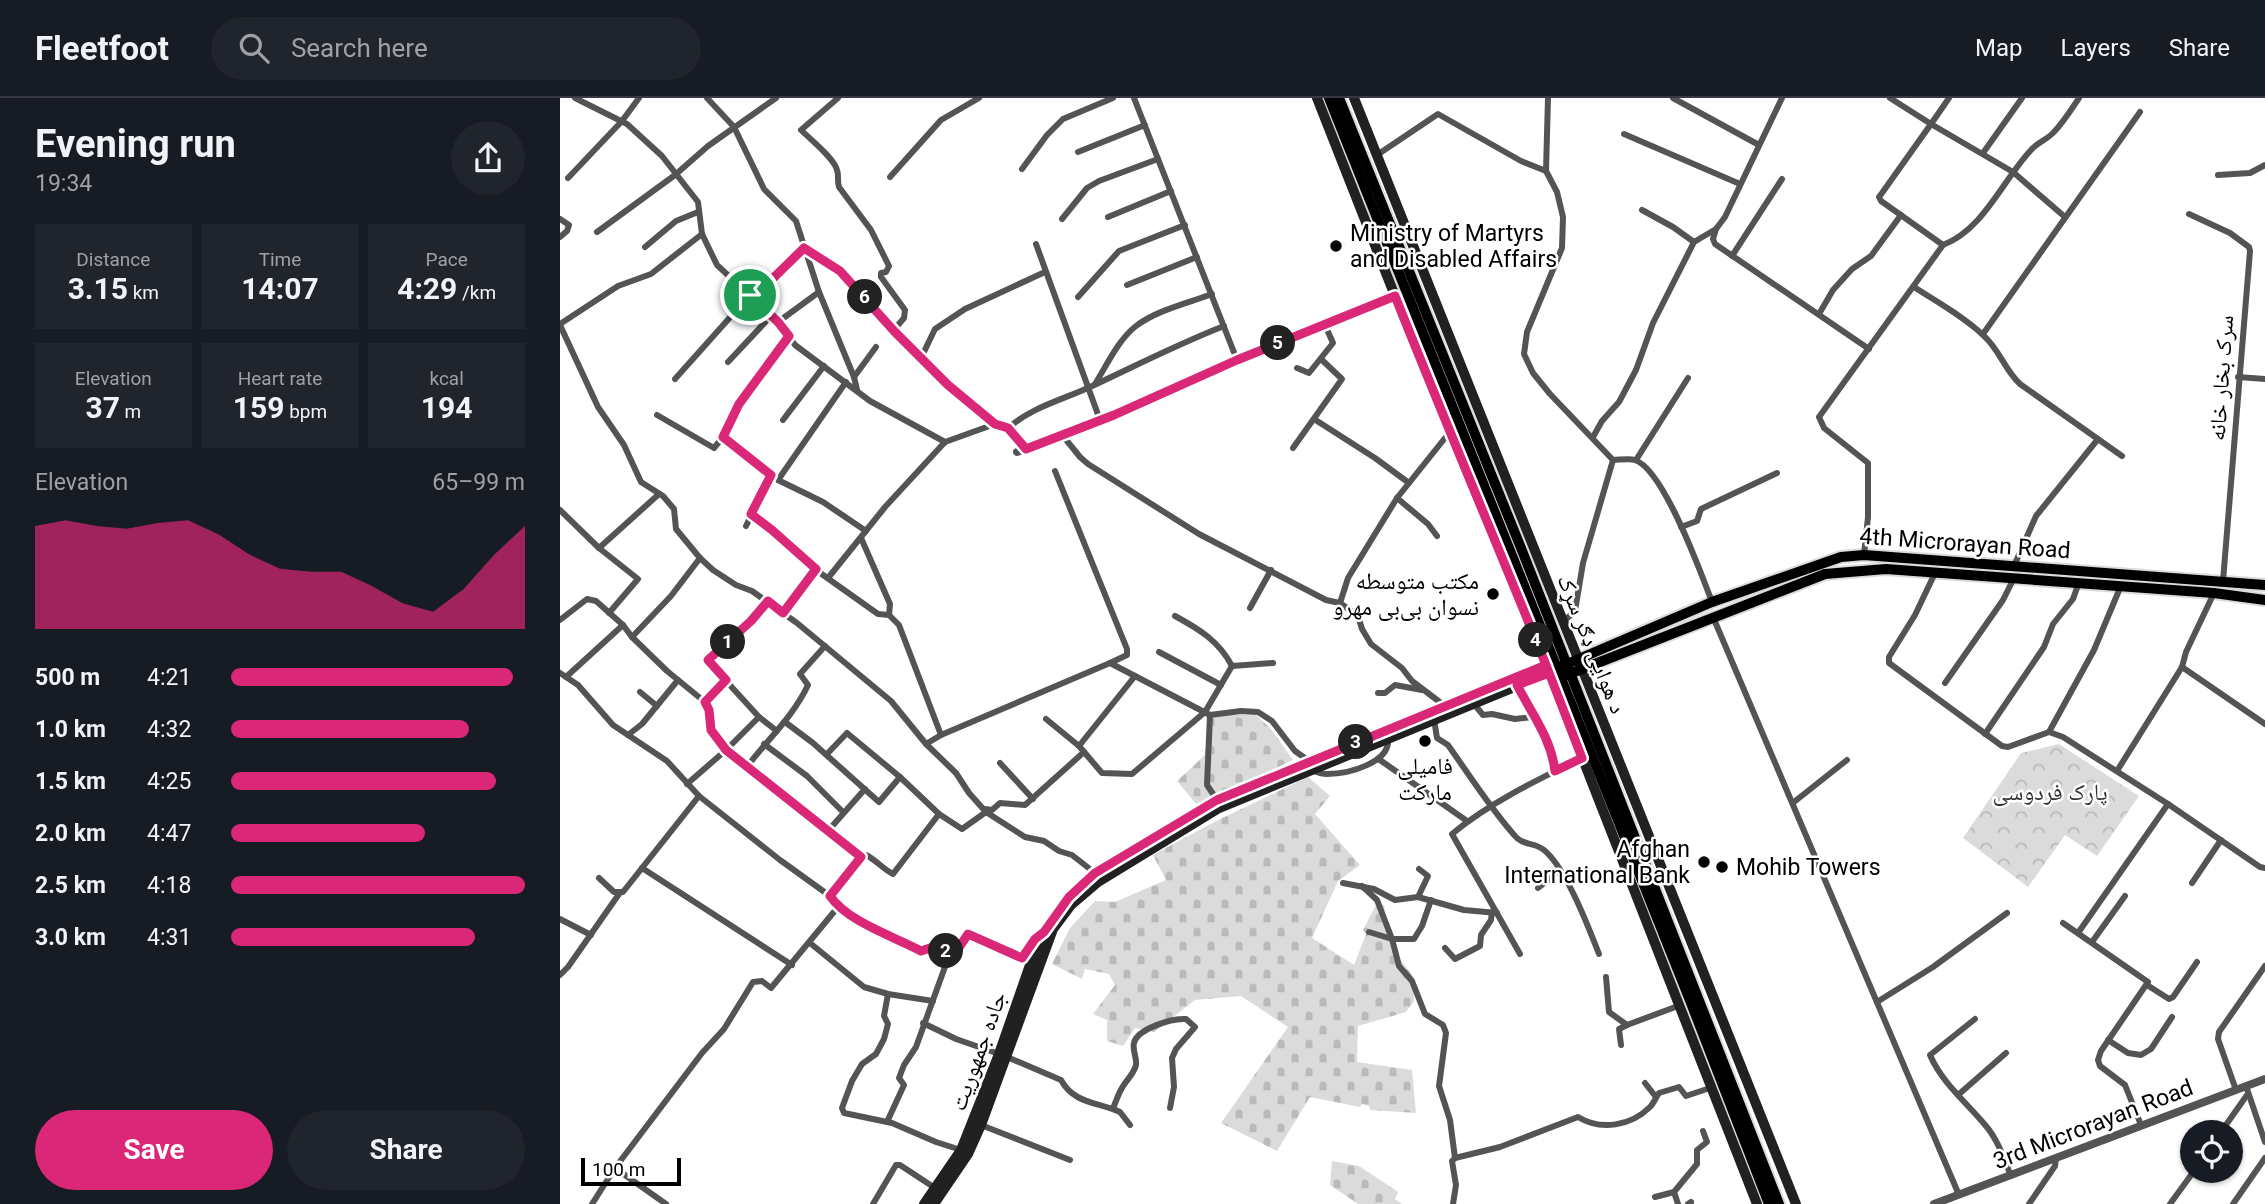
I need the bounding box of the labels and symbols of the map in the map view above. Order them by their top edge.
place label: Ministry of Martyrs and Disabled Affairs [1350,220,1557,273]
marker: Ministry of Martyrs and Disabled Affairs [1328,238,1344,254]
pin [720,265,780,325]
pin: 6 [848,280,882,314]
street label: سرک بخار خانه [2204,314,2239,442]
pin: 5 [1260,326,1296,360]
street label: 4th Microrayan Road [1859,523,2071,564]
place label: مکتب متوسطه نسوان بی‌بی مهرو [1333,568,1479,621]
street label: د هوایی ډګر سړک [1551,571,1632,718]
marker: مکتب متوسطه نسوان بی‌بی مهرو [1485,586,1501,602]
pin: 4 [1518,622,1553,658]
pin: 1 [710,624,746,660]
pin: 3 [1338,724,1374,760]
marker: فامیلی مارکت [1417,733,1433,749]
place label: فامیلی مارکت [1397,753,1453,806]
park label: پارک فردوسی [1992,779,2108,806]
place label: Afghan International Bank [1504,836,1690,889]
marker: Afghan International Bank [1696,854,1712,870]
place label: Mohib Towers [1736,854,1881,881]
marker: Mohib Towers [1714,859,1730,875]
pin: 2 [928,934,964,968]
street label: جاده جمهوریت [945,988,1012,1114]
street label: 3rd Microrayan Road [1990,1074,2197,1175]
scale bar [581,1155,681,1187]

